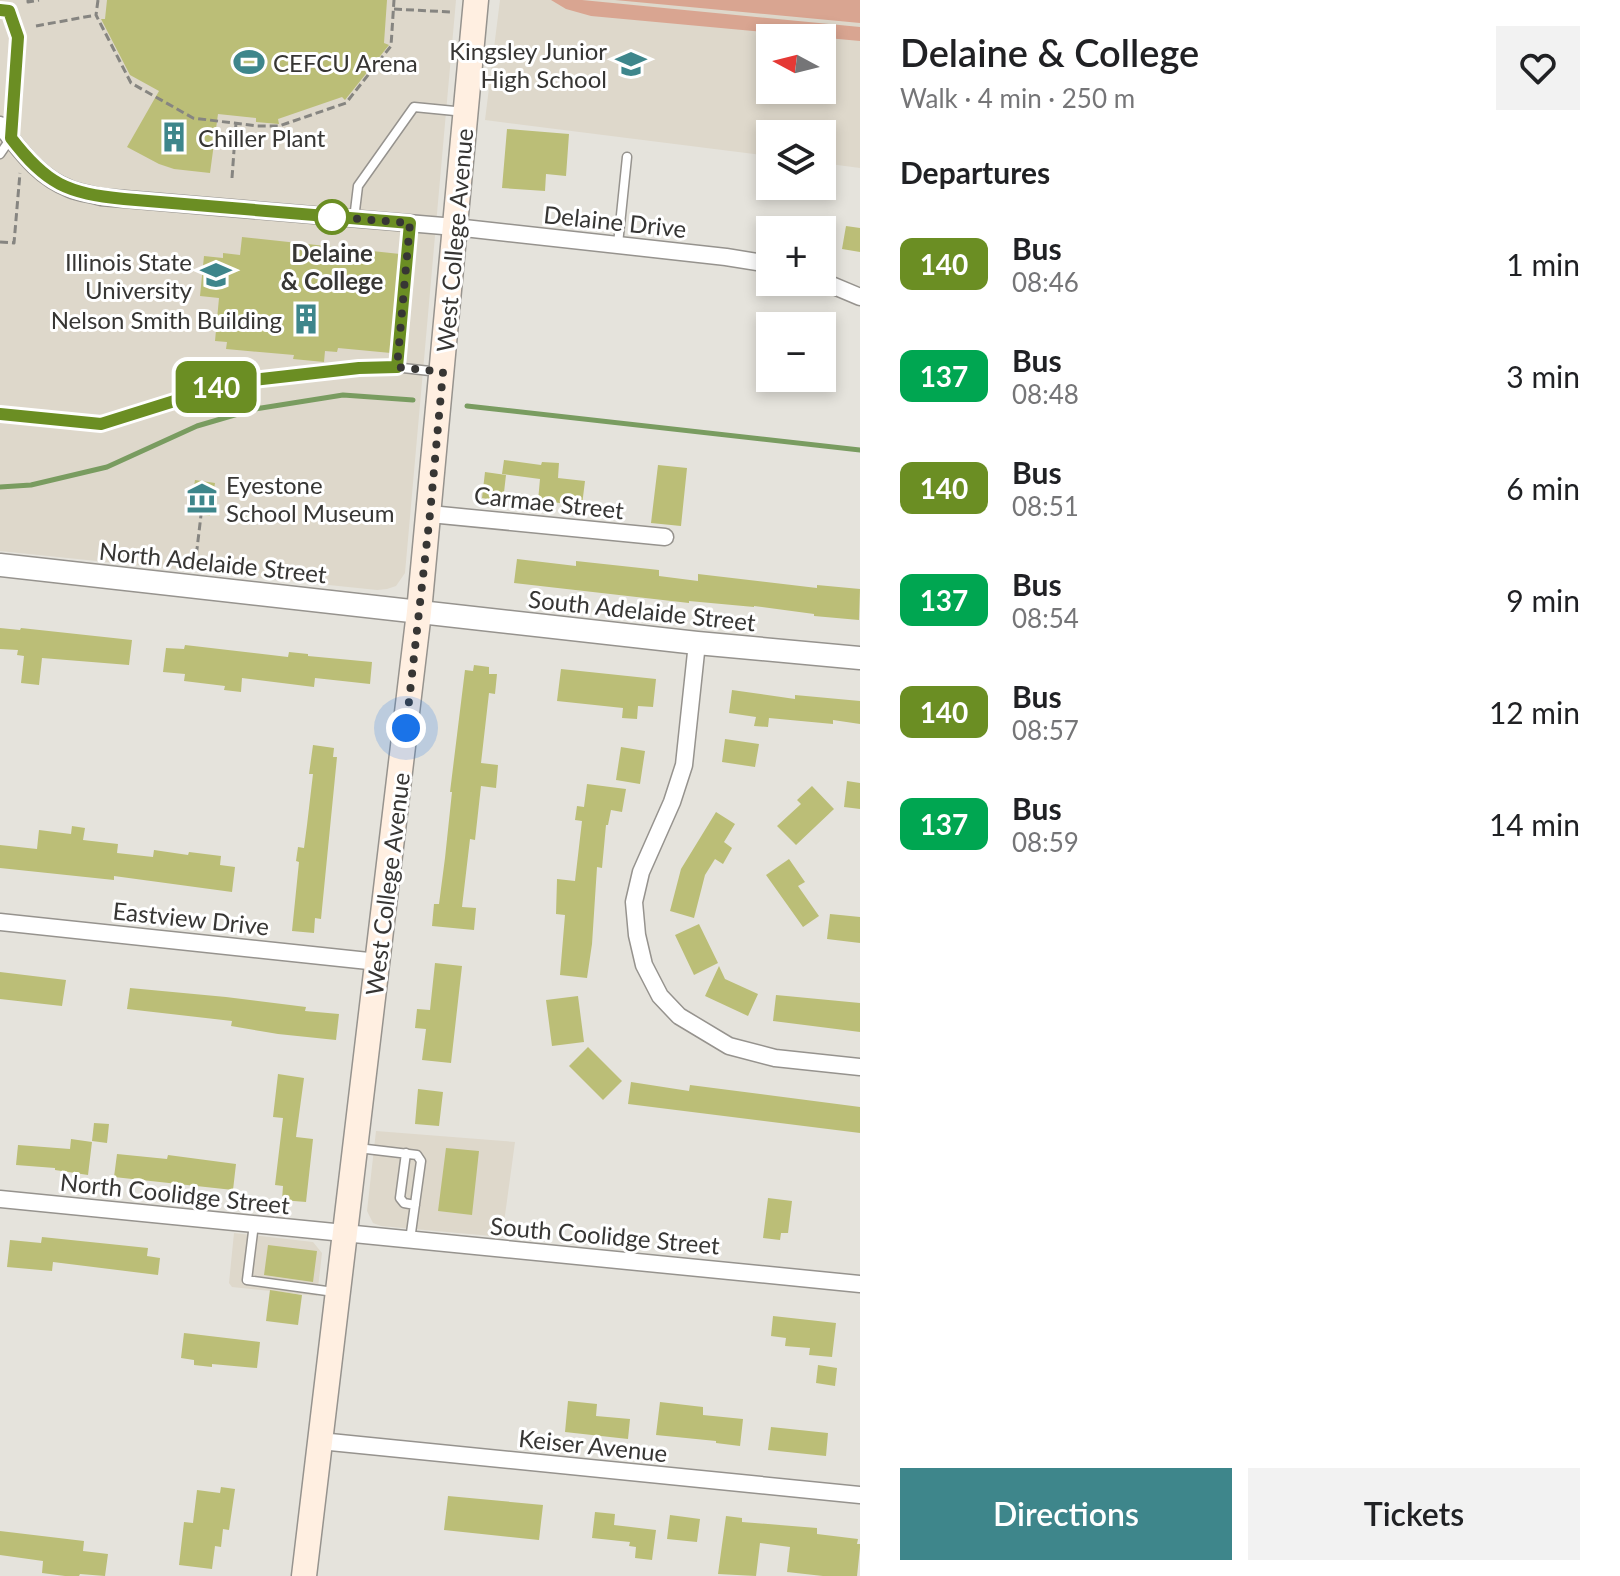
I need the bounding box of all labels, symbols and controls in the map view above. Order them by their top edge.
north arrow [756,24,836,104]
map controls [756,24,836,392]
button: heart [1496,26,1580,110]
text: Delaine & College [900,29,1199,75]
place label: Kingsley Junior High School [449,36,607,93]
sports icon: CEFCU Arena [232,45,266,79]
school or university icon: Kingsley Junior High School [614,47,648,81]
place label: CEFCU Arena [273,48,418,77]
text: Walk · 4 min · 250 m [900,82,1135,114]
building icon: Chiller Plant [157,120,191,154]
button: layers [756,120,836,200]
place label: Chiller Plant [198,123,326,152]
street label: West College Avenue [430,127,478,353]
text: Departures [900,154,1050,190]
street label: Delaine Drive [542,199,688,243]
marker: Delaine & College [315,200,349,234]
button: + [756,216,836,296]
text: Bus [1012,230,1062,266]
place label: Delaine & College [281,238,383,295]
text: 1 min [1506,246,1580,282]
place label: Illinois State University [65,247,193,304]
text: 140 [920,247,968,281]
school or university icon: Illinois State University [199,258,233,292]
text: 08:46 [1012,266,1079,298]
building icon: Nelson Smith Building [289,302,323,336]
place label: Nelson Smith Building [51,305,282,334]
button: − [756,312,836,392]
text: Bus [1012,342,1062,378]
text: 3 min [1506,358,1580,394]
text: 137 [920,359,968,393]
line badge: 140 [170,361,262,413]
text: 140 [192,370,240,404]
text: 08:48 [1012,378,1079,410]
text: Bus [1012,454,1062,490]
place label: Eyestone School Museum [226,470,394,527]
text: 6 min [1506,470,1580,506]
text: 140 [920,471,968,505]
street label: Carmae Street [473,480,626,524]
museum icon: Eyestone School Museum [185,481,219,515]
text: 08:51 [1012,490,1079,522]
street label: North Adelaide Street [98,536,329,588]
text: Bus [1012,566,1062,602]
text: 9 min [1506,582,1580,618]
text: 137 [920,583,968,617]
street label: South Adelaide Street [527,584,757,636]
text: 08:54 [1012,602,1079,634]
text: Bus [1012,678,1062,714]
text: 12 min [1489,694,1580,730]
text: 140 [920,695,968,729]
your location [386,708,426,748]
text: 08:57 [1012,714,1079,746]
street label: West College Avenue [359,771,415,997]
text: Bus [1012,790,1062,826]
text: 14 min [1489,806,1580,842]
text: 137 [920,807,968,841]
text: 08:59 [1012,826,1079,858]
street label: Eastview Drive [111,895,271,941]
street label: North Coolidge Street [59,1167,292,1220]
street label: South Coolidge Street [489,1211,721,1260]
street label: Keiser Avenue [517,1423,669,1467]
button: Directions [900,1468,1232,1560]
button: Tickets [1248,1468,1580,1560]

